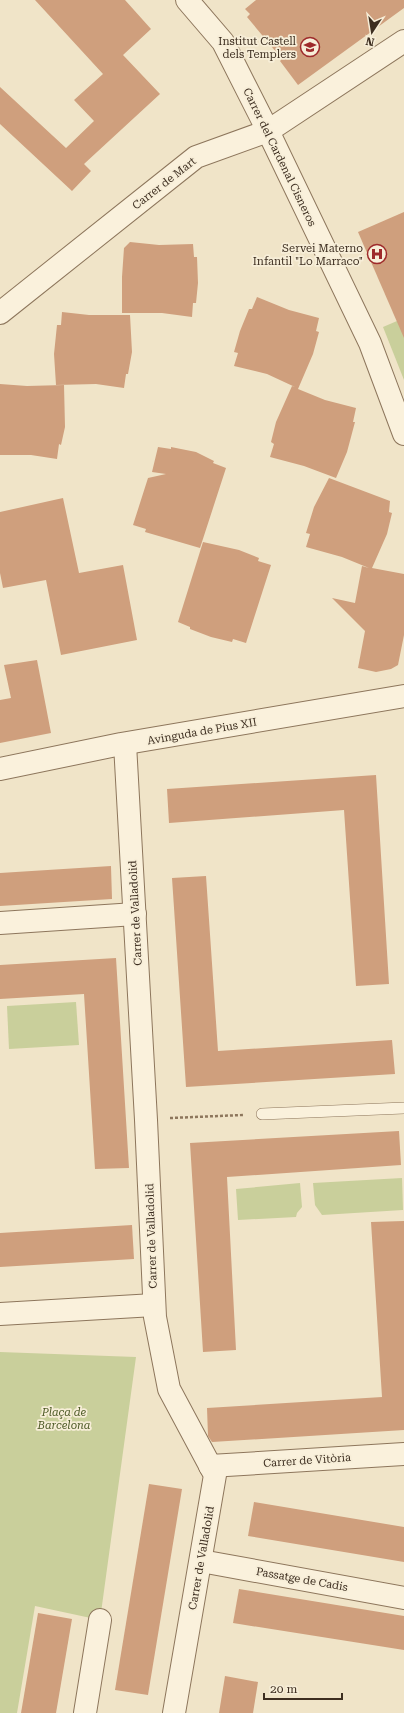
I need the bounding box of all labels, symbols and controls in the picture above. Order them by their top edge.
north arrow [352,12,392,52]
text: N [364,34,376,49]
place label: Institut Castell dels Templers [218,35,297,61]
school or university icon: Institut Castell dels Templers [299,36,321,58]
street label: Carrer del Cardenal Cisneros [240,86,319,228]
street label: Carrer de Mart [130,155,199,212]
place label: Servei Materno Infantil "Lo Marraco" [253,242,363,268]
hospital icon: Servei Materno Infantil "Lo Marraco" [366,243,388,265]
street label: Avinguda de Pius XII [146,715,258,748]
street label: Carrer de Valladolid [126,860,145,966]
street label: Carrer de Valladolid [143,1183,160,1289]
park label: Plaça de Barcelona [37,1406,91,1432]
street label: Carrer de Vitòria [263,1451,351,1470]
street label: Carrer de Valladolid [186,1505,217,1611]
street label: Passatge de Cadis [255,1565,349,1594]
scale bar [264,1675,342,1701]
text: 20 m [270,1682,297,1696]

